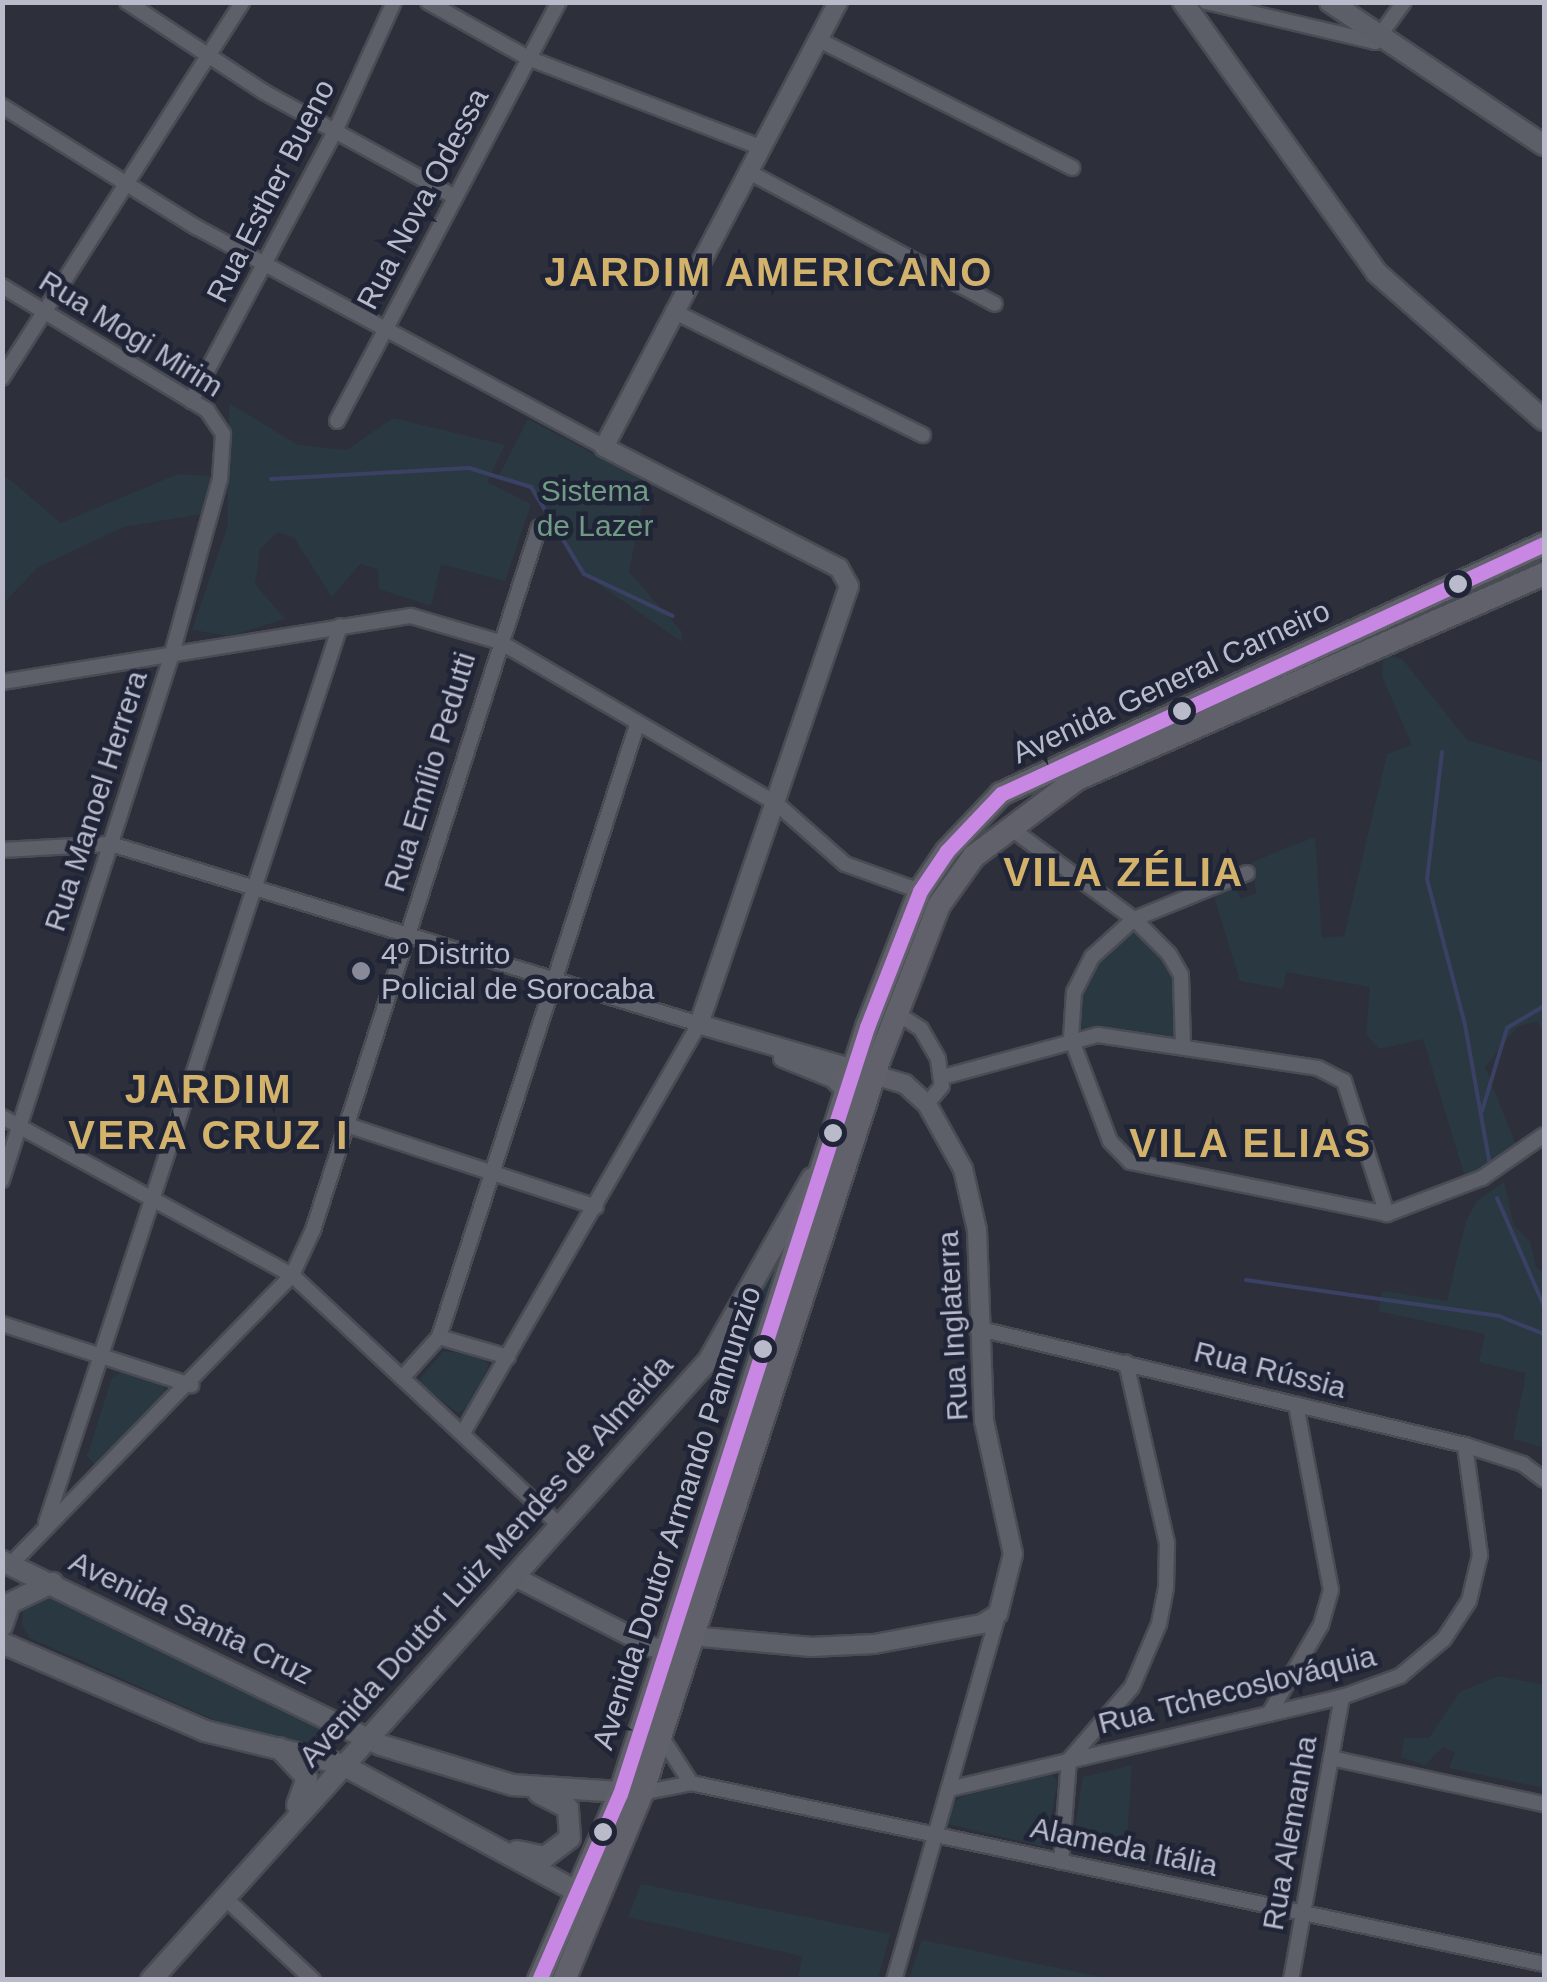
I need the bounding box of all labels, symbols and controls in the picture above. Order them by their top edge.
street label: Rua Esther Bueno [199,74,343,308]
street label: Rua Nova Odessa [350,82,496,316]
district label: JARDIM AMERICANO [543,248,995,296]
street label: Rua Mogi Mirim [32,263,230,405]
park label: Sistema de Lazer [537,473,653,544]
unlabelled marker [1448,574,1468,594]
street label: Avenida General Carneiro [1006,593,1336,771]
street label: Rua Emílio Pedutti [376,648,484,896]
street label: Rua Manoel Herrera [37,666,155,936]
unlabelled marker [1172,701,1192,721]
district label: VILA ZÉLIA [1003,848,1245,896]
place label: 4º Distrito Policial de Sorocaba [381,936,655,1006]
marker: 4º Distrito Policial de Sorocaba [350,960,372,982]
district label: JARDIM VERA CRUZ I [67,1065,351,1159]
district label: VILA ELIAS [1128,1119,1374,1167]
unlabelled marker [823,1123,843,1143]
street label: Rua Inglaterra [930,1230,976,1422]
street label: Avenida Doutor Armando Pannunzio [585,1281,769,1755]
street label: Rua Rússia [1190,1334,1350,1406]
unlabelled marker [753,1339,773,1359]
street label: Avenida Doutor Luiz Mendes de Almeida [291,1347,681,1775]
street label: Avenida Santa Cruz [63,1543,319,1693]
street label: Rua Tchecoslováquia [1094,1638,1380,1742]
street label: Rua Alemanha [1255,1732,1325,1934]
street label: Alameda Itália [1027,1810,1221,1884]
unlabelled marker [593,1822,613,1842]

